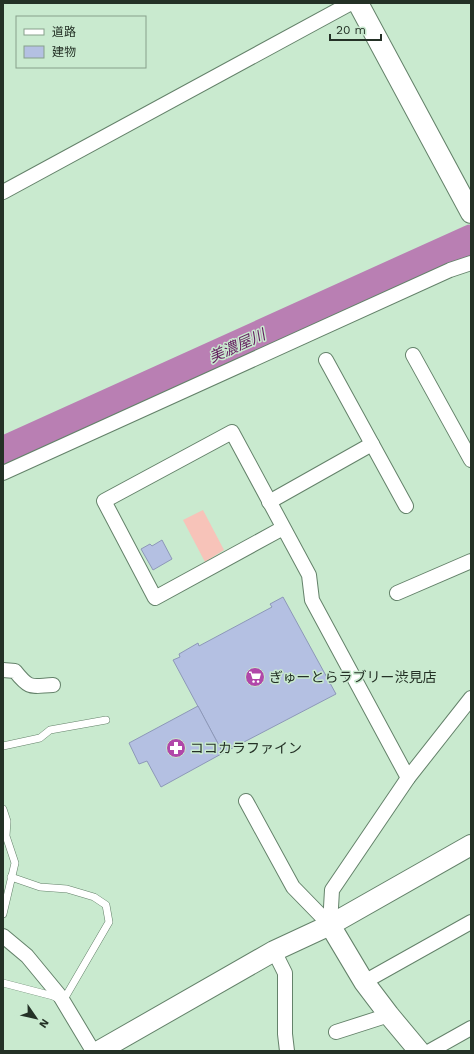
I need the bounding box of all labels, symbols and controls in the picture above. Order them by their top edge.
legend [16,16,146,68]
scale bar [330,16,381,42]
text: 20 m [336,23,366,37]
text: 道路 [52,25,76,39]
text: 建物 [52,45,76,59]
water label: 美濃屋川 [206,325,270,366]
supermarket icon: ぎゅーとらラブリー渋見店 [244,666,266,688]
place label: ぎゅーとらラブリー渋見店 [269,669,437,685]
pharmacy icon: ココカラファイン [165,737,187,759]
place label: ココカラファイン [190,740,302,756]
north arrow [16,998,56,1038]
text: N [36,1016,52,1030]

